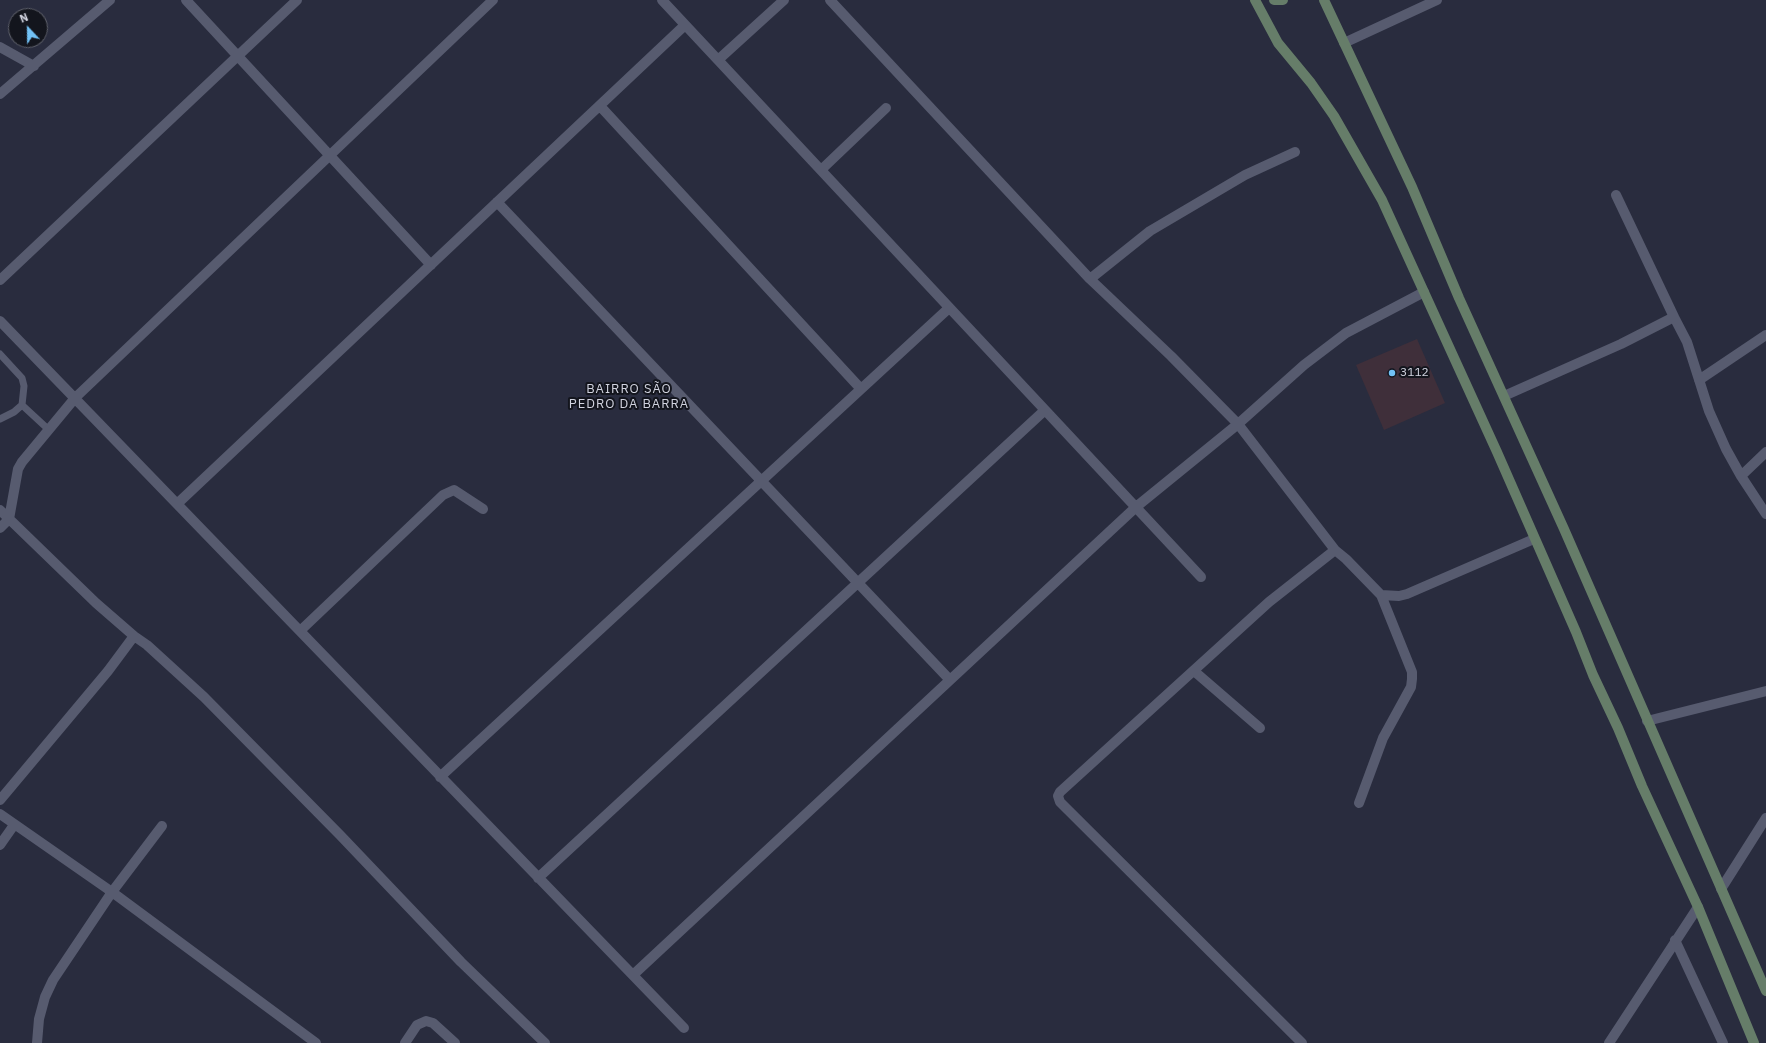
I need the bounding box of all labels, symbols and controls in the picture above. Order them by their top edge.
north arrow [8,8,48,48]
text: N [18,10,30,26]
place label: 3112 [1400,366,1429,380]
marker: 3112 [1387,368,1397,378]
district label: BAIRRO SÃO PEDRO DA BARRA [569,381,689,412]

